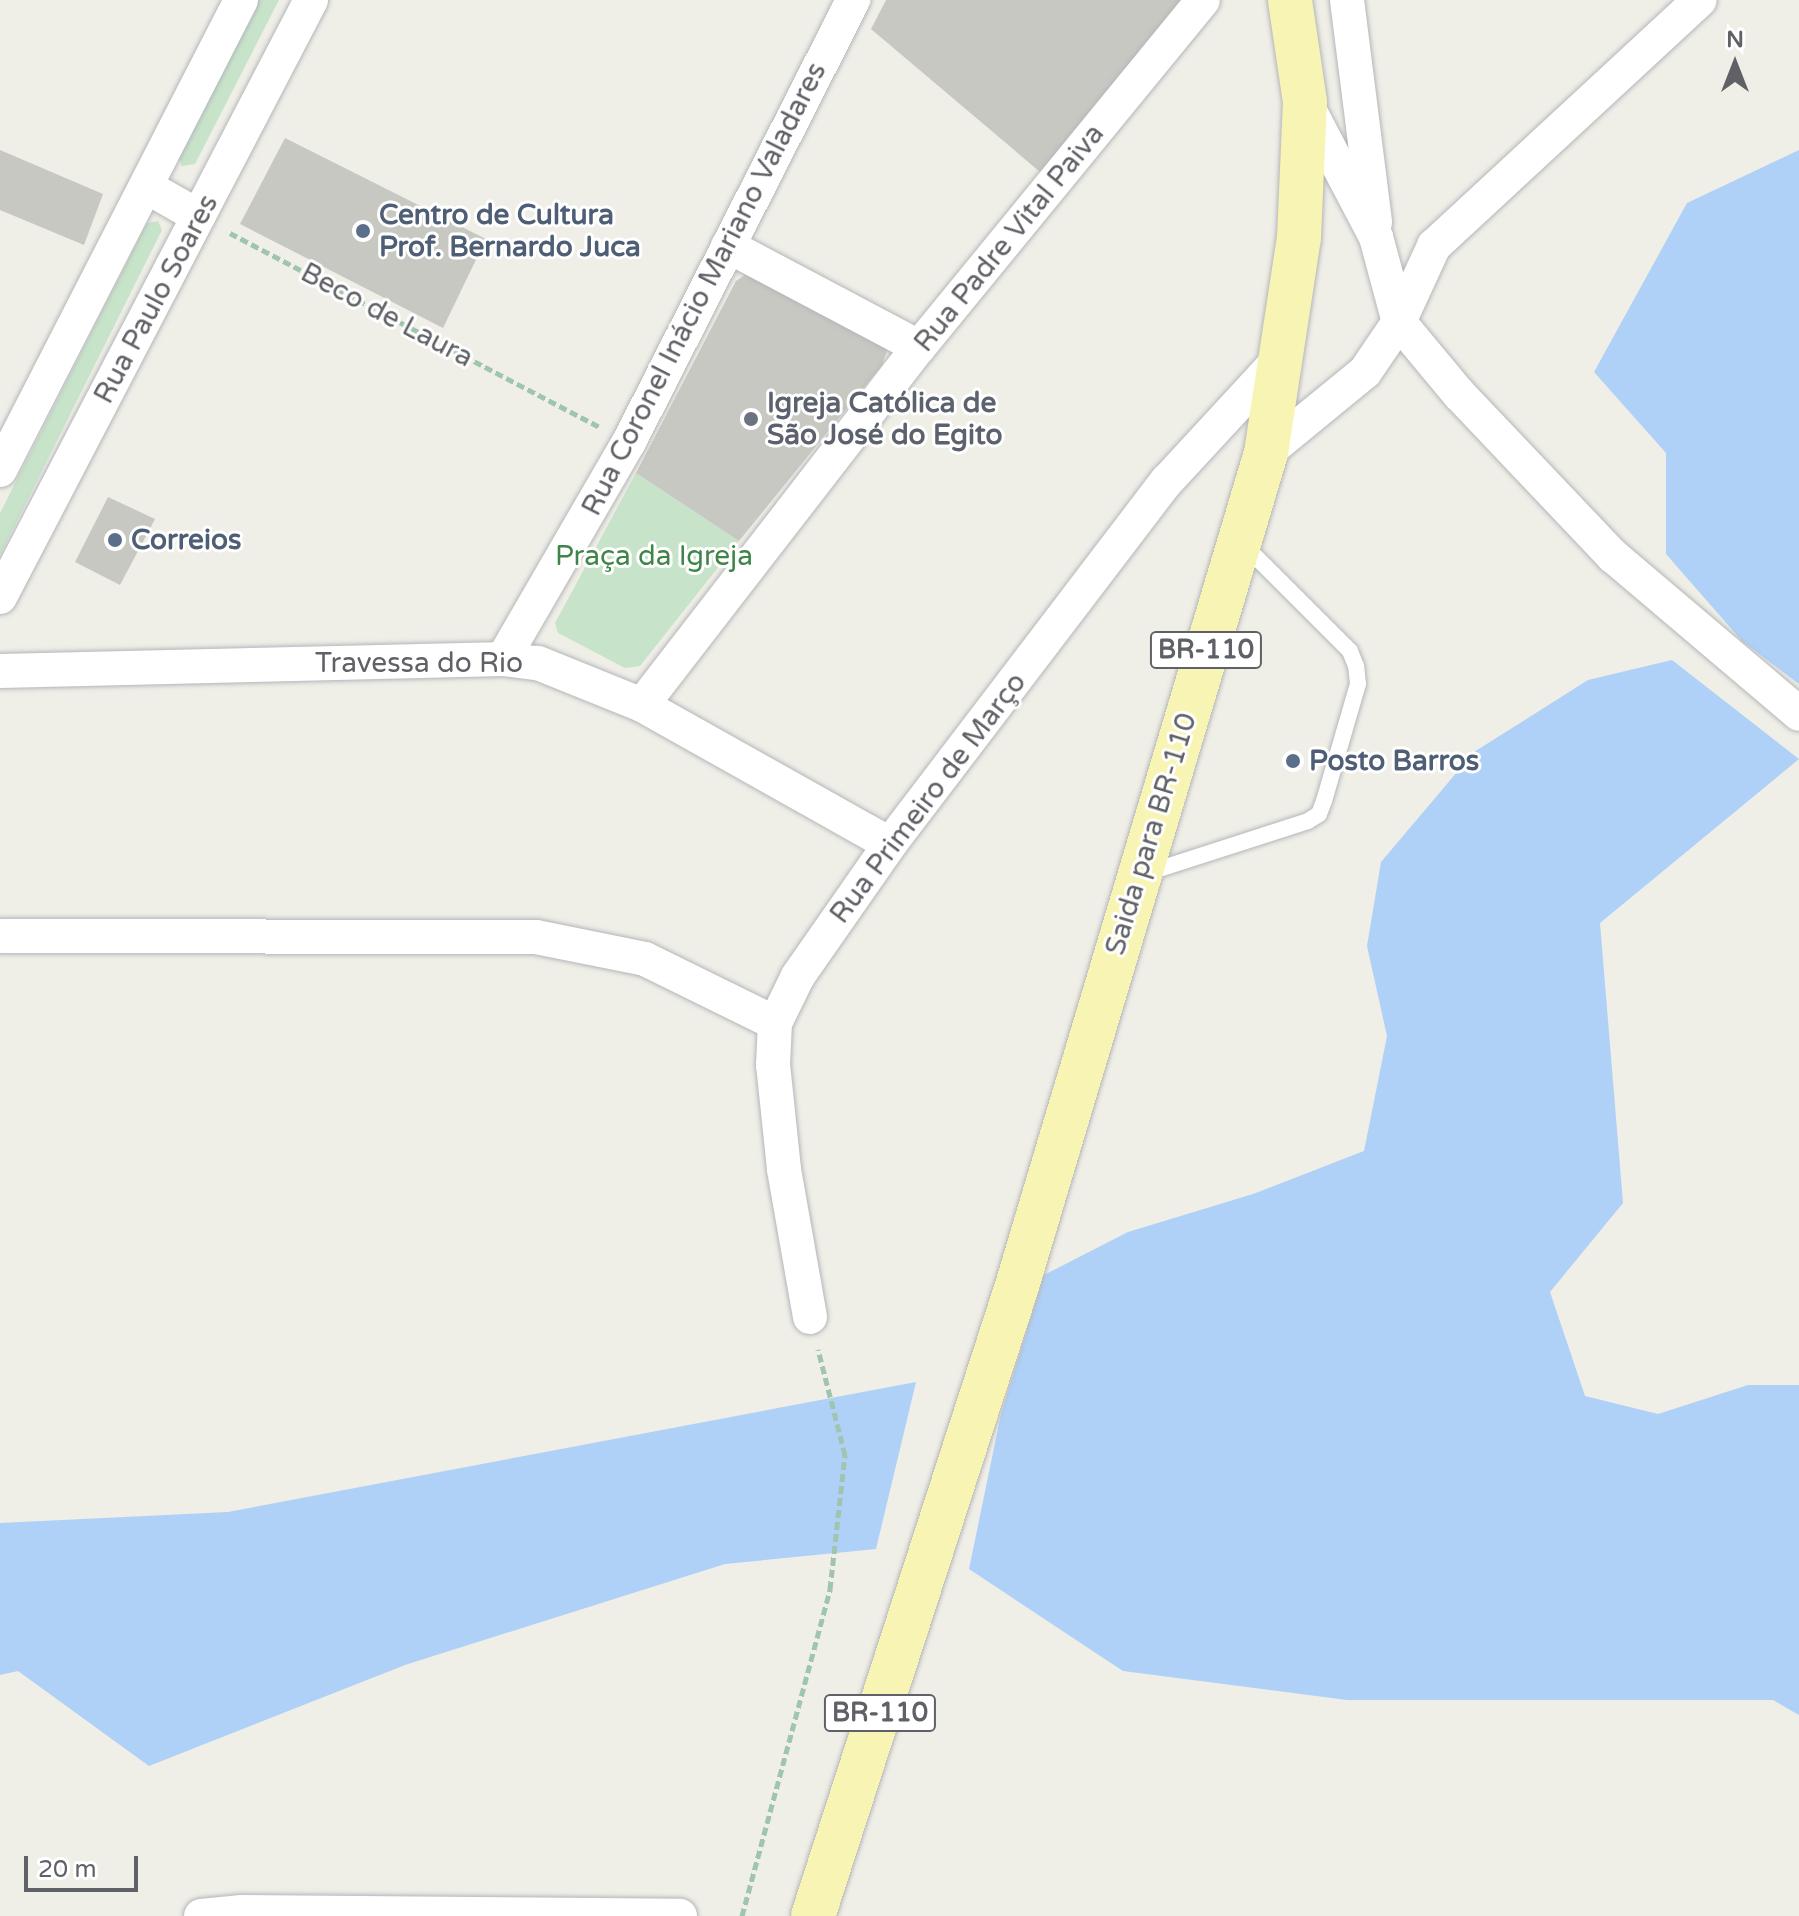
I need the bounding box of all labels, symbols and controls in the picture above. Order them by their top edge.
north arrow [1695,24,1775,104]
text: N [1726,27,1744,53]
street label: Rua Coronel Inácio Mariano Valadares [575,57,833,521]
street label: Rua Padre Vital Paiva [907,117,1111,359]
street label: Rua Paulo Soares [87,189,225,409]
place label: Centro de Cultura Prof. Bernardo Juca [379,198,641,264]
marker: Centro de Cultura Prof. Bernardo Juca [354,222,372,240]
street label: Beco de Laura [295,255,479,375]
place label: Igreja Católica de São José do Egito [767,386,1003,452]
marker: Igreja Católica de São José do Egito [742,410,760,428]
place label: Correios [131,523,241,557]
marker: Correios [106,531,124,549]
park label: Praça da Igreja [555,539,753,573]
road number: BR-110 [1148,628,1264,672]
street label: Travessa do Rio [315,646,523,680]
street label: Rua Primeiro de Março [823,666,1033,930]
street label: Saida para BR-110 [1098,709,1204,959]
place label: Posto Barros [1309,744,1479,778]
marker: Posto Barros [1284,752,1302,770]
road number: BR-110 [822,1691,938,1735]
scale bar [28,1840,142,1890]
text: 20 m [38,1855,96,1884]

